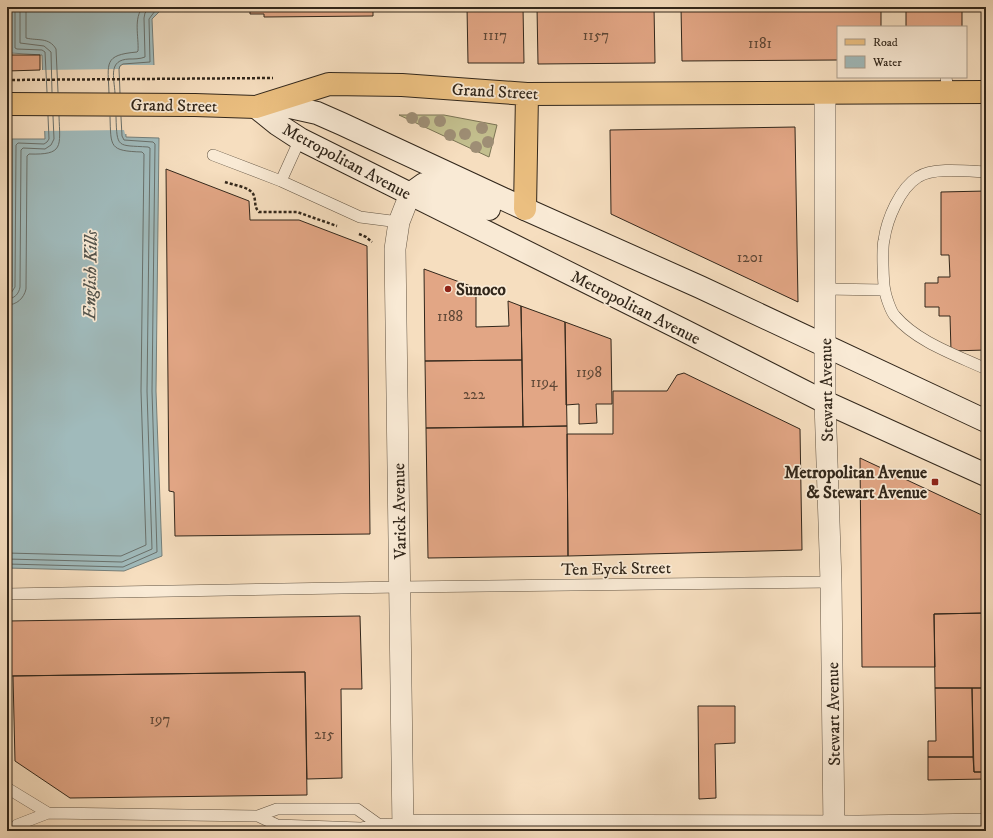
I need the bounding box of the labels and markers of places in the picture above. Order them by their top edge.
place label: Sunoco [456,279,506,301]
marker: Sunoco [443,284,453,294]
place label: Metropolitan Avenue & Stewart Avenue [784,462,927,504]
marker: Metropolitan Avenue & Stewart Avenue [930,477,940,487]

